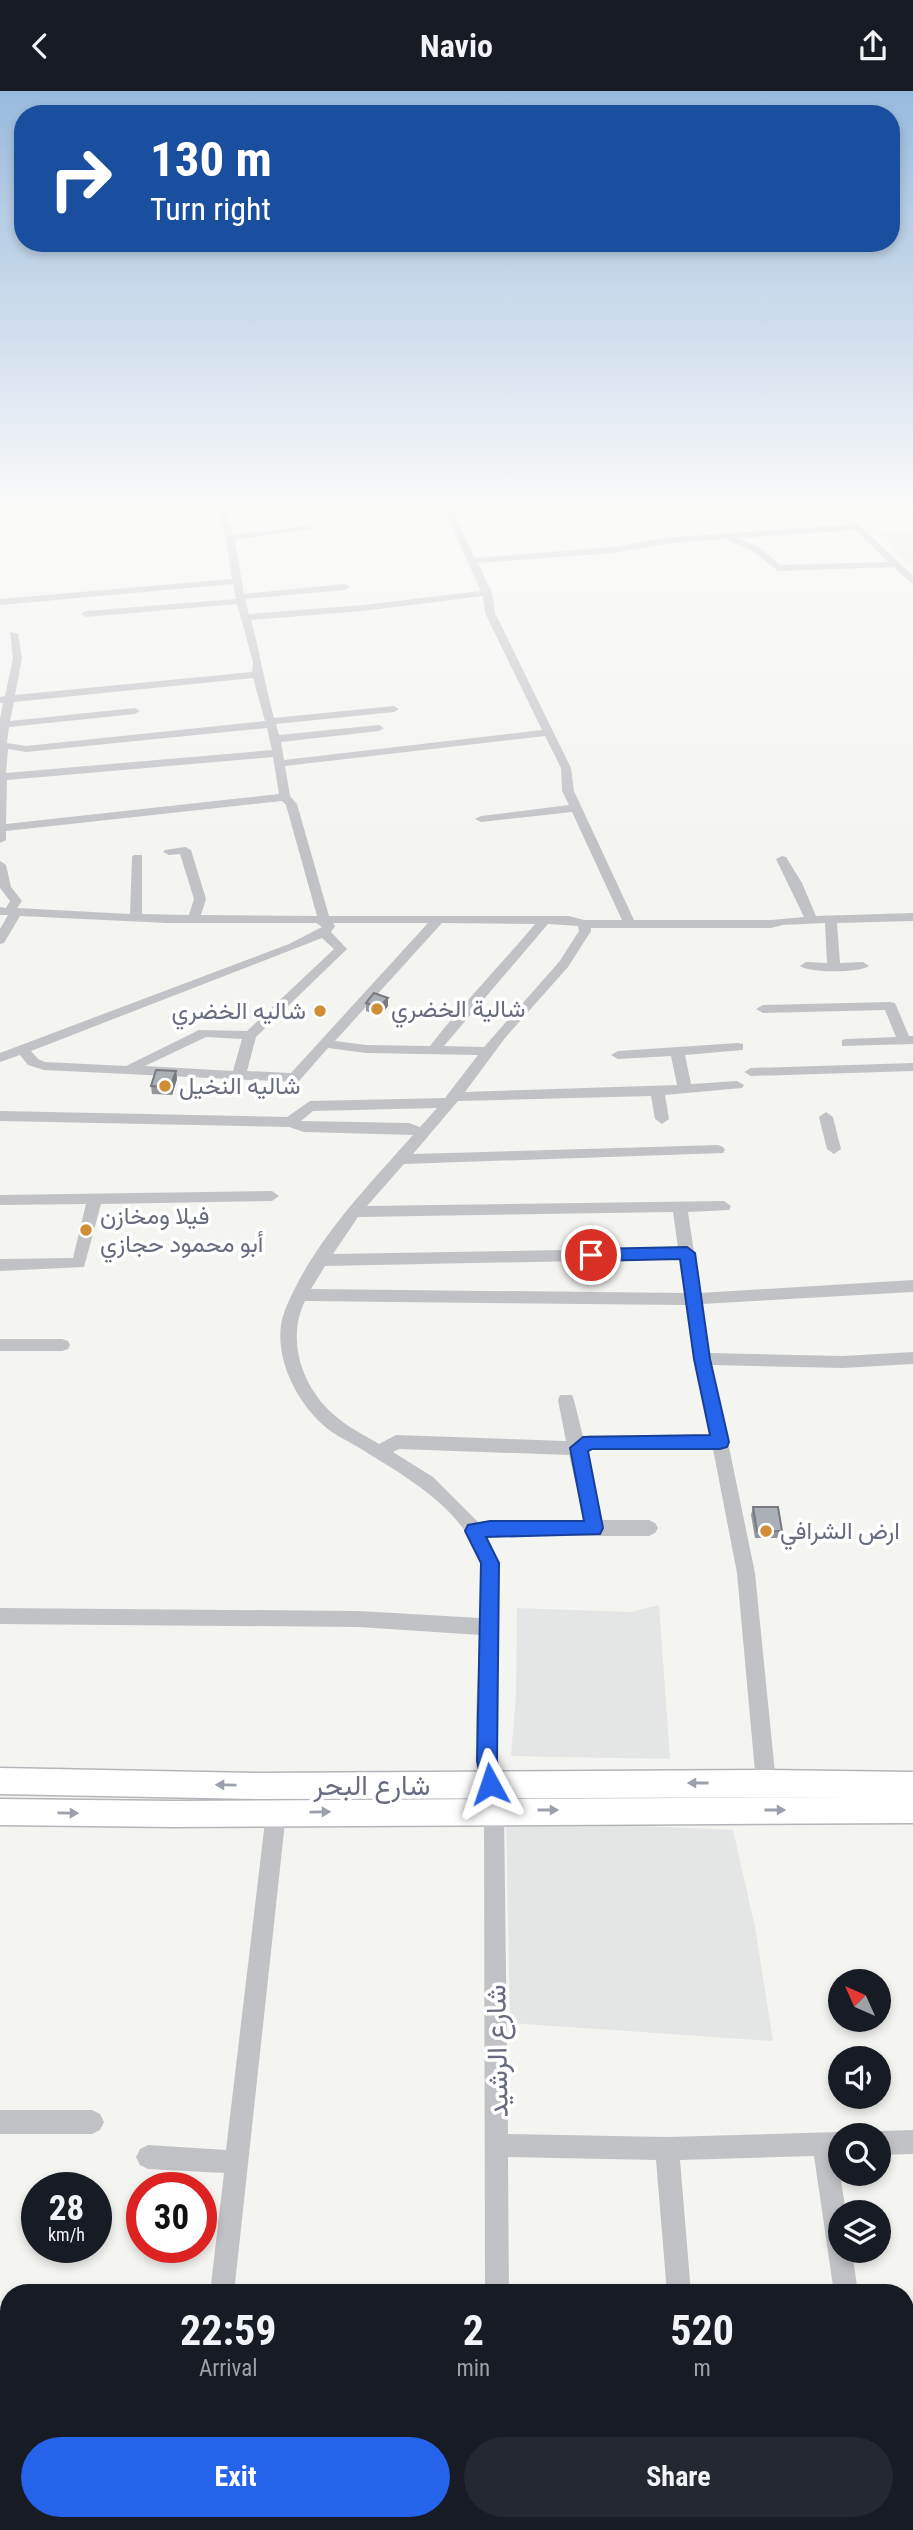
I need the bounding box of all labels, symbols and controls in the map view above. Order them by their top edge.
icon: back [21,27,59,65]
text: Navio [420,27,493,65]
icon: share [854,27,892,65]
text: 130 m [150,131,272,188]
icon: right [35,133,126,224]
text: Turn right [150,190,271,228]
place label: شالية الخضري [391,995,525,1028]
place label: شاليه الخضري [172,997,306,1030]
marker: شالية الخضري [369,1001,385,1017]
marker: شاليه الخضري [312,1003,328,1019]
place label: شاليه النخيل [179,1072,300,1100]
marker: شاليه النخيل [157,1078,173,1094]
place label: فيلا ومخازن أبو محمود حجازي [100,1202,264,1263]
marker: فيلا ومخازن أبو محمود حجازي [78,1222,94,1238]
pin [561,1225,621,1285]
icon: arrive [572,1236,610,1274]
place label: ارض الشرافي [780,1517,900,1550]
marker: ارض الشرافي [758,1523,774,1539]
position arrow [453,1747,527,1821]
street label: شارع البحر [313,1769,430,1804]
one-way arrow [687,1777,709,1789]
one-way arrow [215,1779,237,1791]
one-way arrow [537,1804,559,1816]
one-way arrow [764,1804,786,1816]
one-way arrow [57,1807,79,1819]
one-way arrow [309,1807,331,1818]
north arrow [828,1969,891,2032]
map controls [828,1969,891,2263]
street label: شارع الرشيد [479,1984,517,2118]
button: sound [828,2046,891,2109]
button: search [828,2123,891,2186]
speed limit sign: 30 [126,2172,217,2263]
text: 28 [49,2188,84,2229]
button: layers [828,2200,891,2263]
text: km/h [48,2224,85,2245]
text: 22:59 [180,2306,276,2355]
text: 2 [463,2306,484,2355]
text: 520 [670,2306,734,2355]
text: Arrival [199,2355,257,2382]
text: min [456,2355,490,2382]
text: m [693,2355,711,2382]
button: Exit [21,2437,450,2517]
button: Share [464,2437,893,2517]

